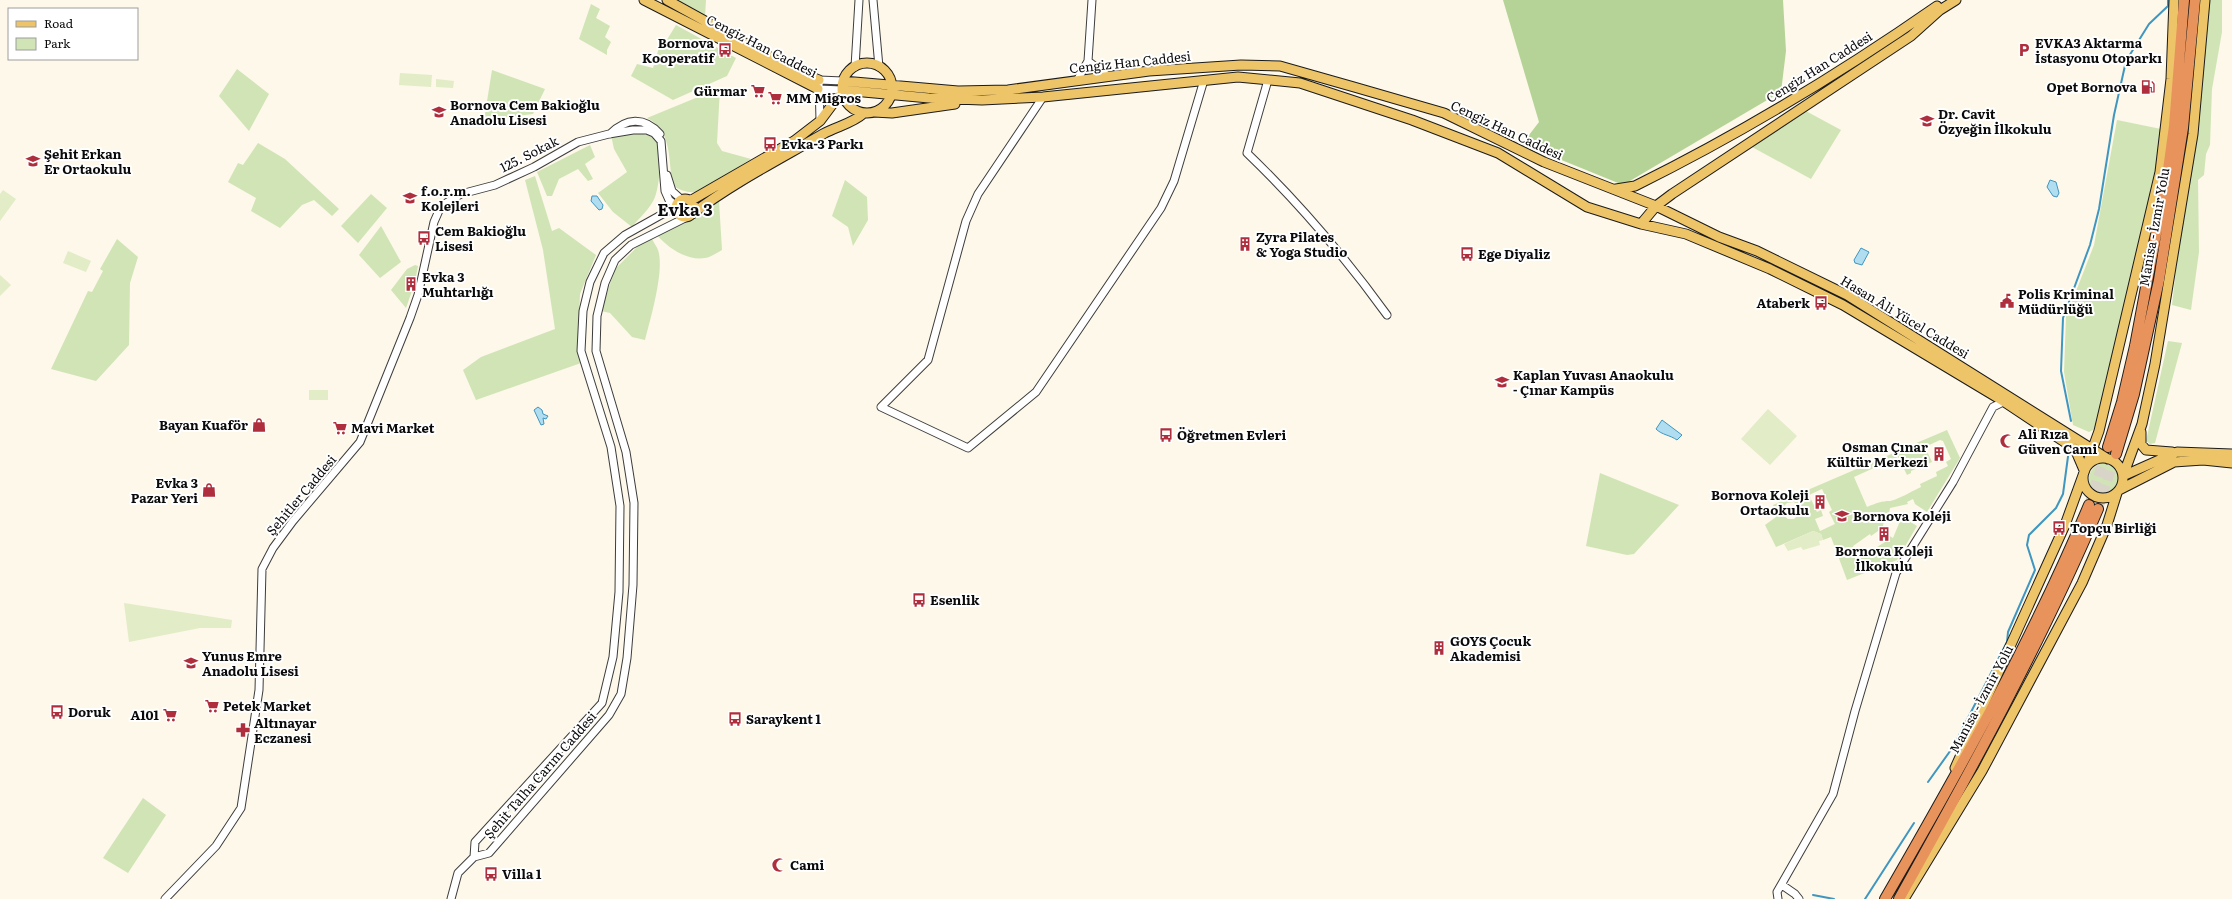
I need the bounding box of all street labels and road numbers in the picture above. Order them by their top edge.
street label: Cengiz Han Caddesi [704,9,822,82]
street label: Cengiz Han Caddesi [1762,26,1876,107]
street label: Cengiz Han Caddesi [1068,46,1192,77]
street label: Cengiz Han Caddesi [1448,95,1567,164]
street label: 125. Sokak [496,130,562,176]
street label: Manisa - İzmir Yolu [2134,166,2173,288]
street label: Hasan Âli Yücel Caddesi [1837,270,1974,363]
street label: Şehitler Caddesi [261,450,340,539]
street label: Manisa - İzmir Yolu [1944,641,2017,756]
street label: Şehit Talha Carım Caddesi [479,706,601,842]

